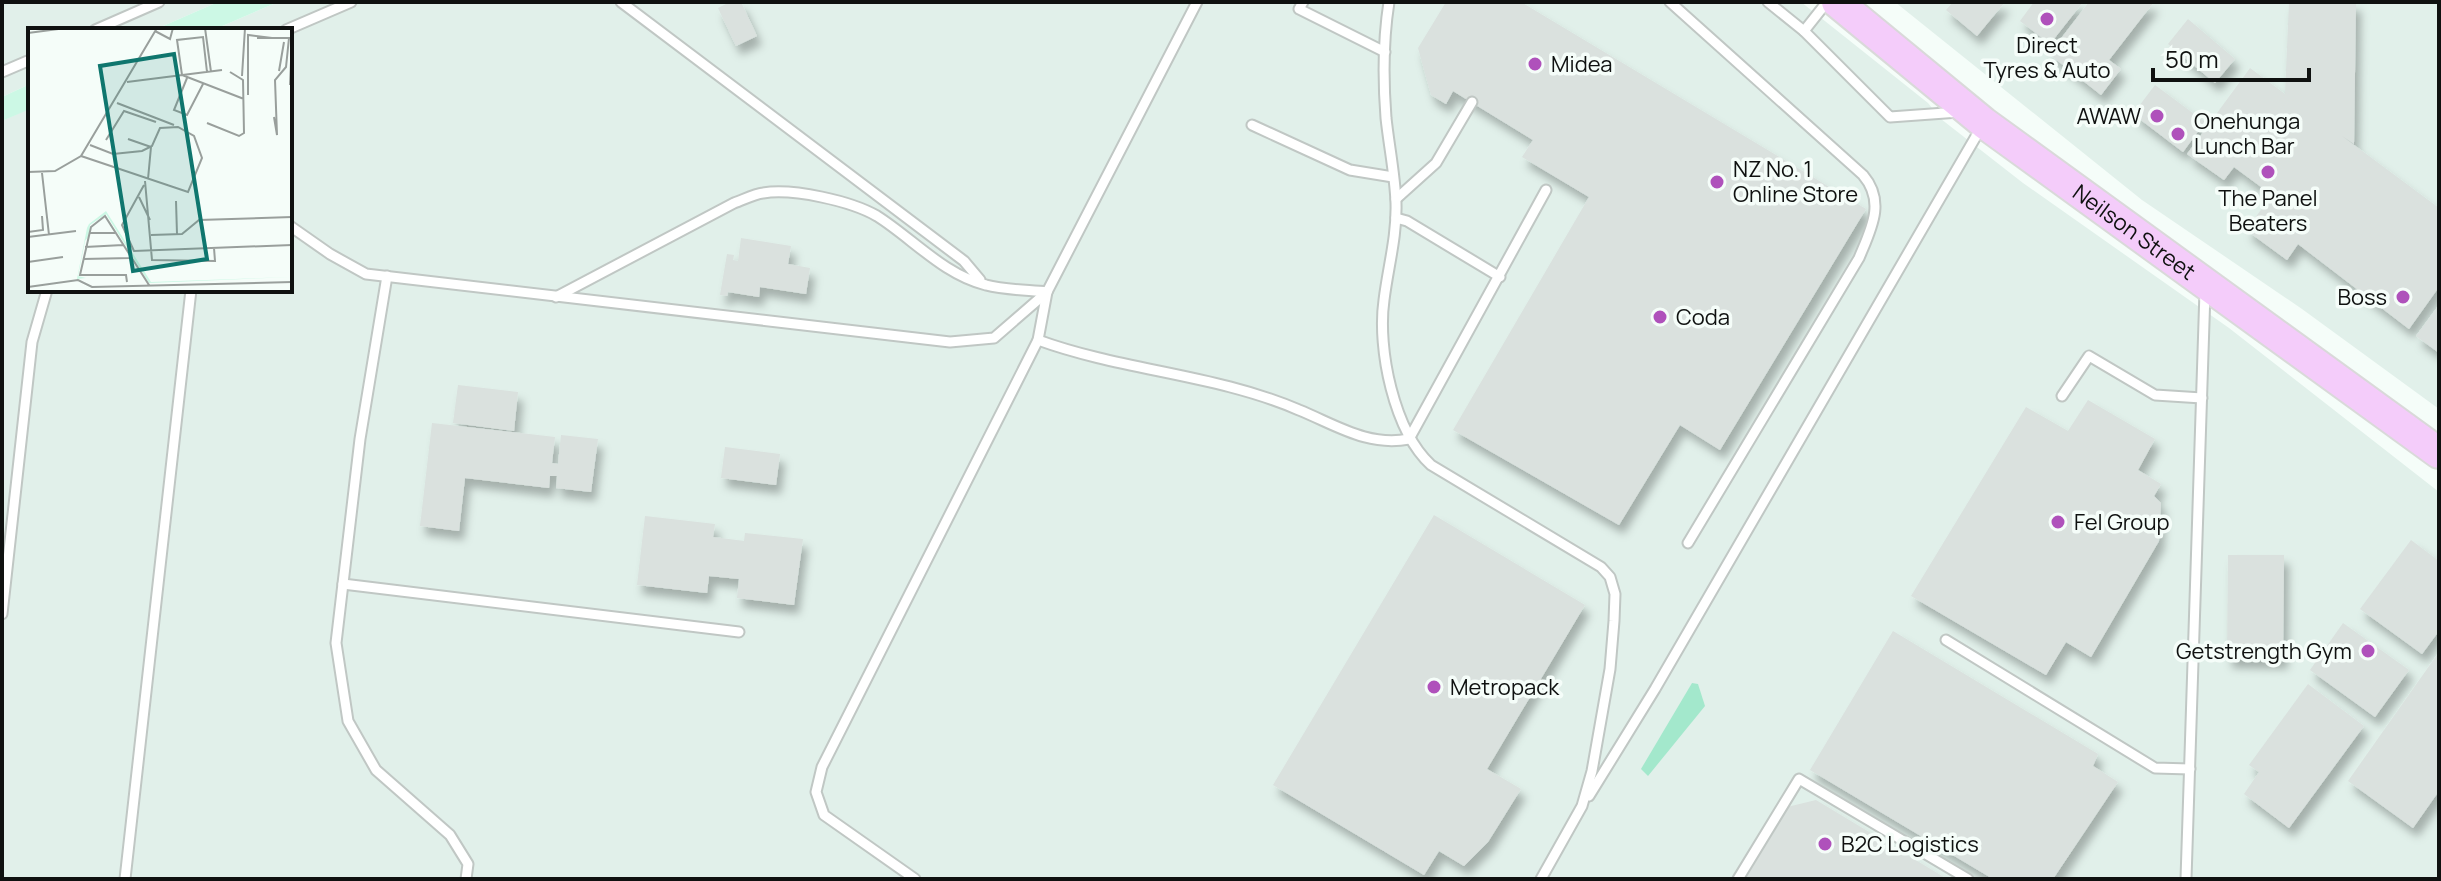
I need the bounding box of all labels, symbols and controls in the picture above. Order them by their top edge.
marker: Direct Tyres & Auto [2038,10,2056,28]
inset map [28,28,292,292]
place label: Direct Tyres & Auto [1984,30,2110,85]
scale bar [2153,32,2309,82]
text: 50 m [2165,42,2219,75]
place label: Midea [1551,49,1613,79]
marker: Midea [1526,55,1544,73]
place label: AWAW [2077,101,2141,131]
place label: Onehunga Lunch Bar [2194,106,2300,161]
marker: AWAW [2148,107,2166,125]
marker: Onehunga Lunch Bar [2169,125,2187,143]
place label: NZ No. 1 Online Store [1733,154,1858,209]
marker: The Panel Beaters [2259,163,2277,181]
marker: NZ No. 1 Online Store [1708,173,1726,191]
street label: Neilson Street [2067,177,2202,287]
place label: The Panel Beaters [2218,183,2318,238]
place label: Boss [2338,282,2387,312]
marker: Boss [2394,288,2412,306]
place label: Coda [1676,302,1730,332]
marker: Coda [1651,308,1669,326]
place label: Fel Group [2074,507,2169,537]
marker: Fel Group [2049,513,2067,531]
place label: Getstrength Gym [2176,636,2352,666]
marker: Getstrength Gym [2359,642,2377,660]
place label: Metropack [1450,672,1560,702]
marker: Metropack [1425,678,1443,696]
place label: B2C Logistics [1841,829,1979,859]
marker: B2C Logistics [1816,835,1834,853]

